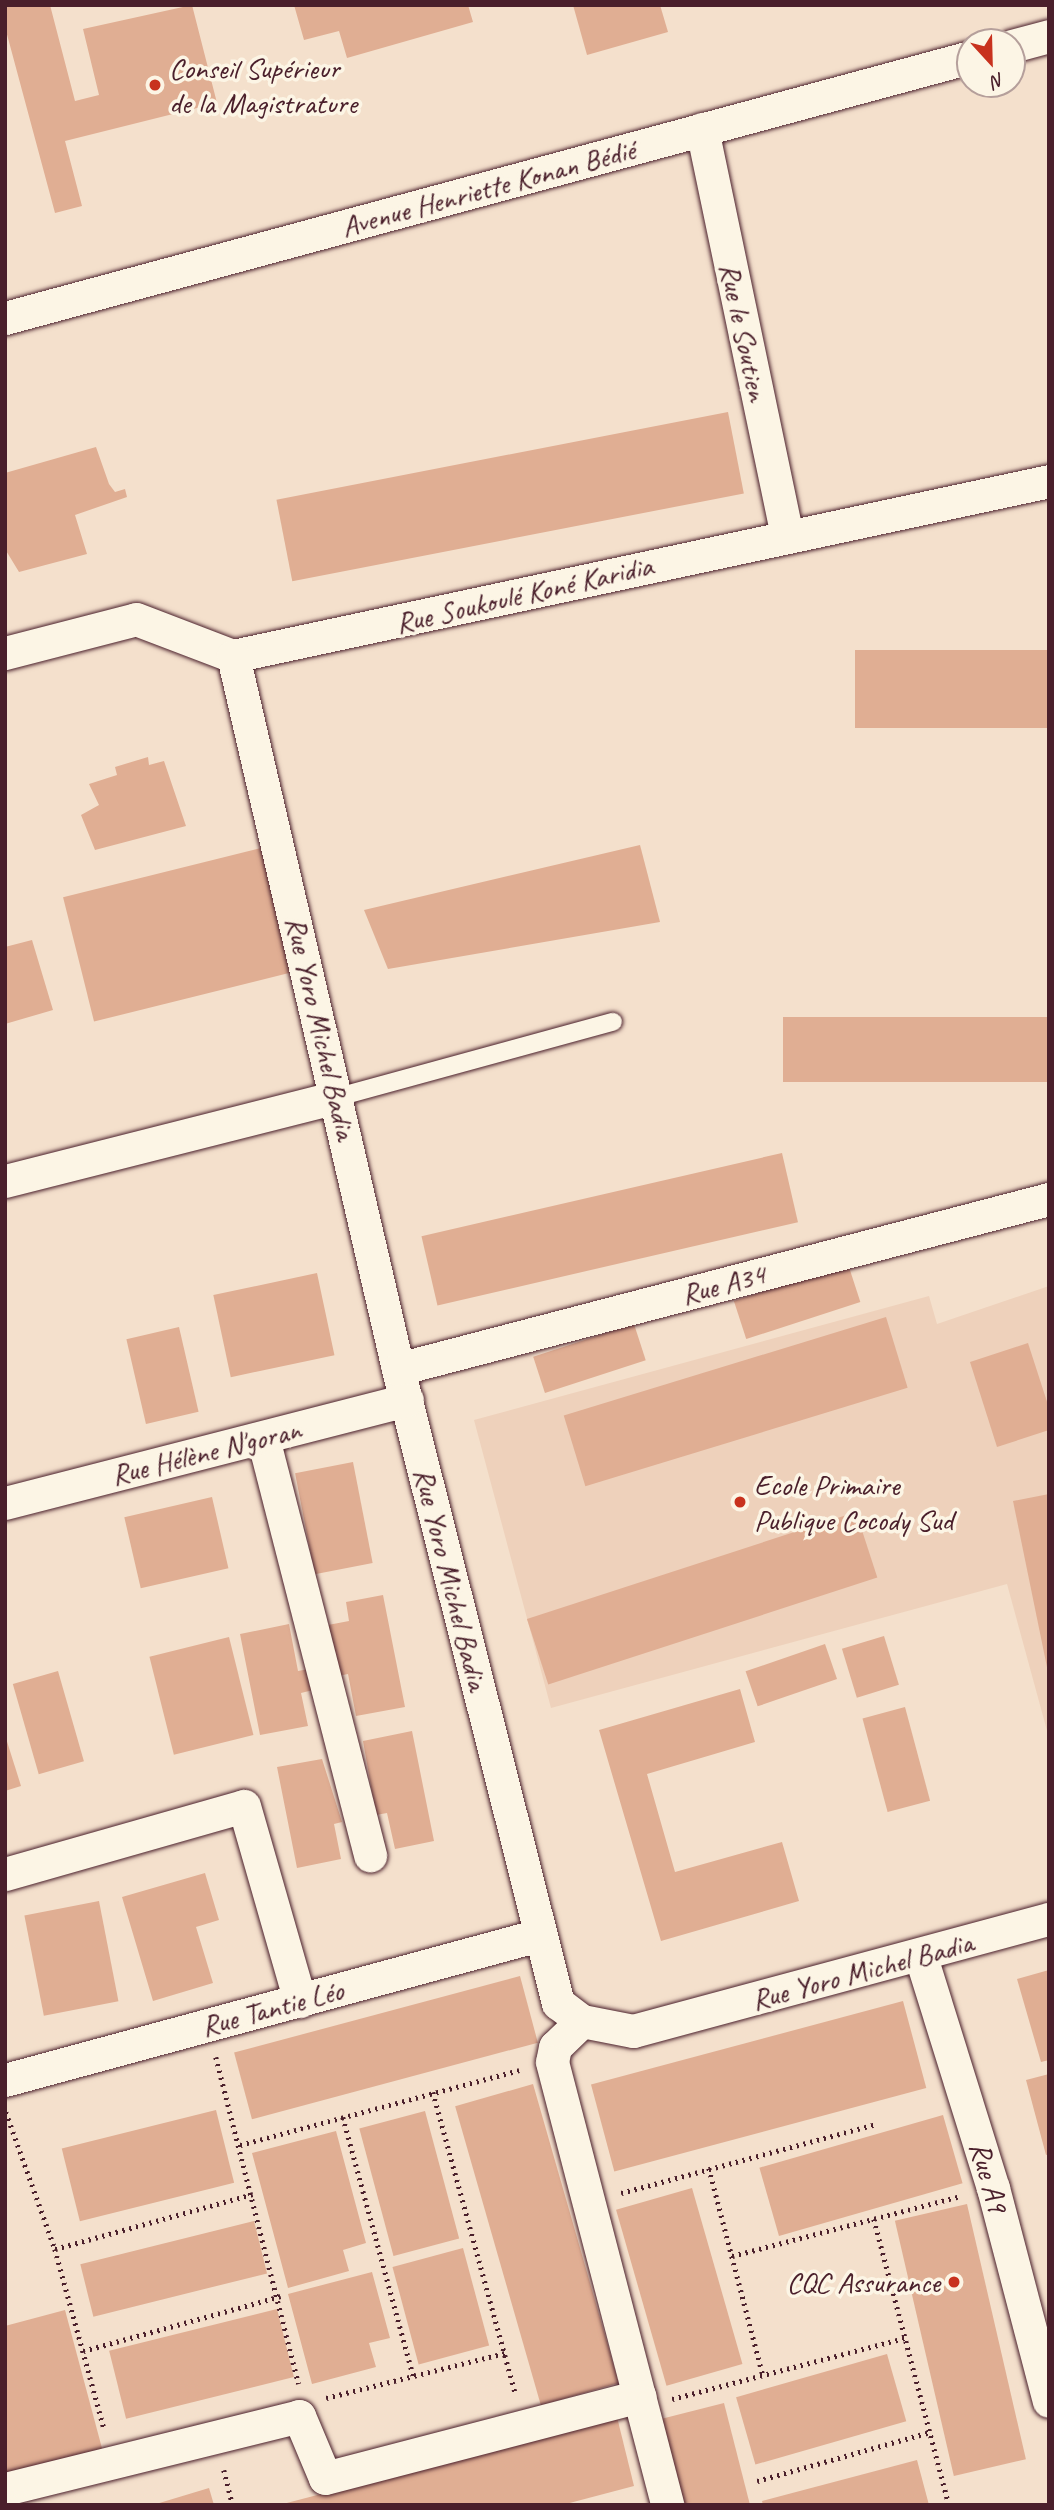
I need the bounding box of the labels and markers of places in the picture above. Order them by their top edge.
place label: Conseil Supérieur de la Magistrature [169,50,359,120]
marker: Conseil Supérieur de la Magistrature [147,77,163,93]
place label: Ecole Primaire Publique Cocody Sud [754,1467,953,1538]
marker: Ecole Primaire Publique Cocody Sud [732,1494,748,1510]
place label: CQC Assurance [786,2264,940,2300]
marker: CQC Assurance [946,2274,962,2290]

